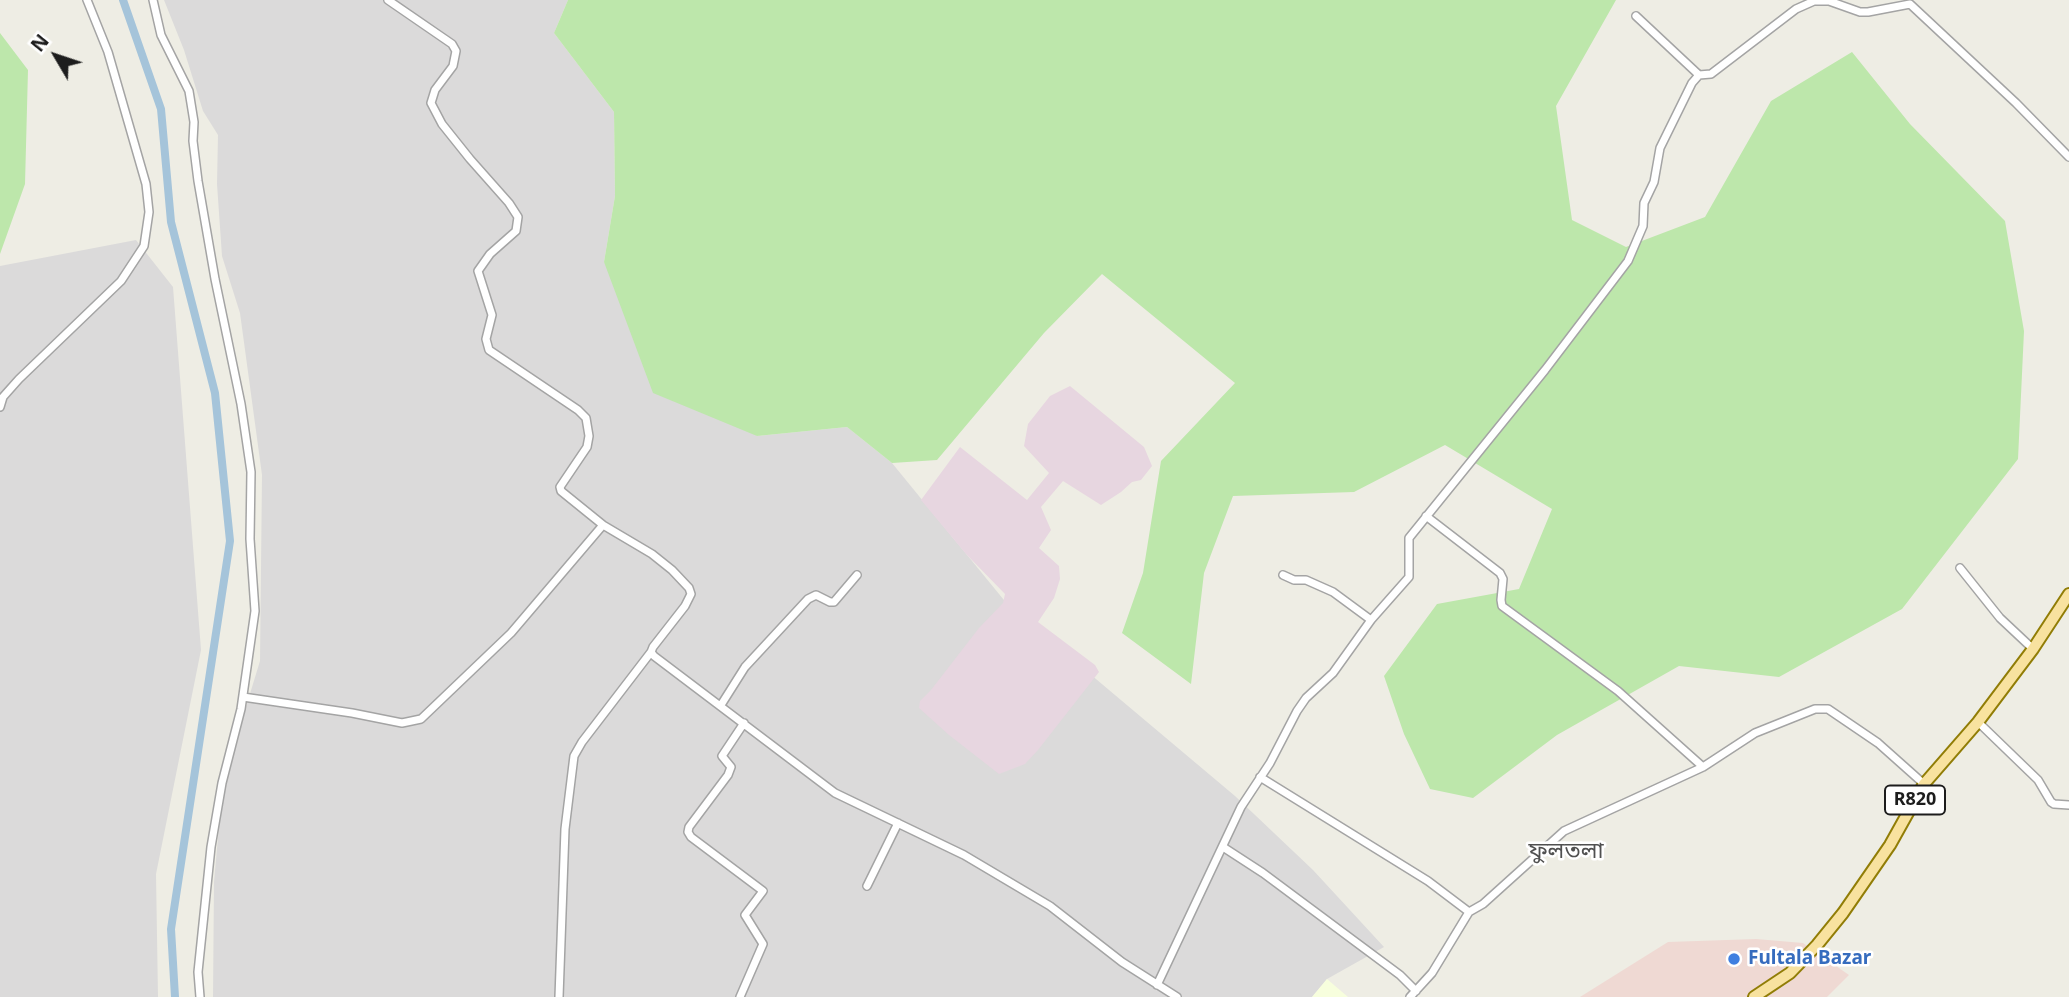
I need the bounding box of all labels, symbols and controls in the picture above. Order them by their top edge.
north arrow [21,21,91,91]
text: N [25,29,55,57]
road number: R820 [1885,786,1945,814]
district label: ফুলতলা [1528,837,1604,865]
place label: Fultala Bazar [1748,948,1871,970]
marker: Fultala Bazar [1726,951,1742,967]

